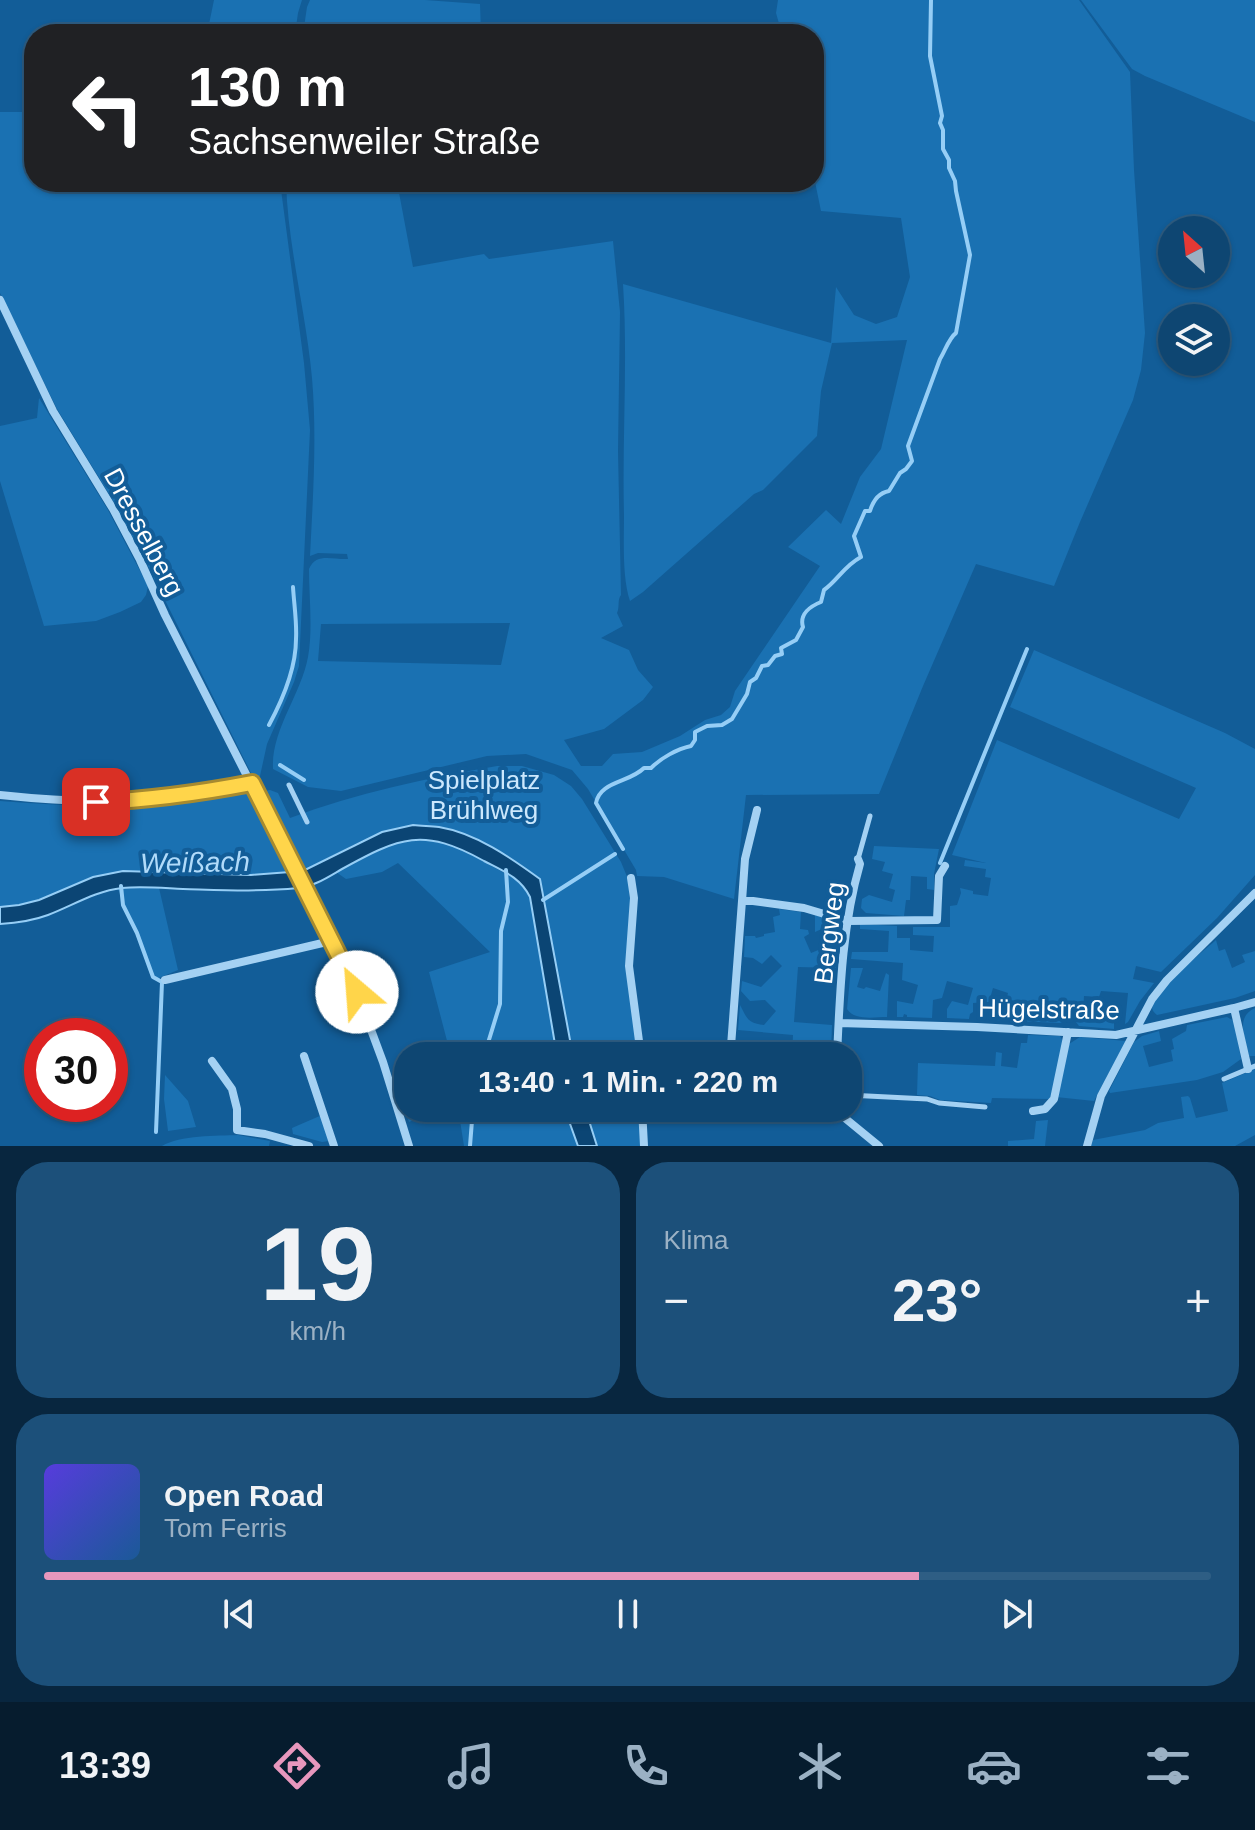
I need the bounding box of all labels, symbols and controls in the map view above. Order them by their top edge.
text: 130 m [188,55,347,118]
icon: left [56,56,160,160]
text: Sachsenweiler Straße [188,121,540,162]
north arrow [1158,216,1230,288]
map controls [1158,216,1230,376]
button: layers [1158,304,1230,376]
street label: Dresselberg [98,463,190,601]
park label: Spielplatz Brühlweg [428,765,540,825]
pin [62,768,130,836]
icon: arrive [74,780,118,824]
water label: Weißach [140,846,250,879]
street label: Bergweg [808,880,850,986]
position arrow [315,950,399,1034]
street label: Hügelstraße [978,993,1120,1025]
speed limit sign: 30 [24,1018,128,1122]
text: 13:40 · 1 Min. · 220 m [478,1065,778,1098]
text: 19 [260,1206,376,1322]
text: Klima [664,1225,729,1255]
text: 23° [892,1267,983,1334]
text: − [664,1276,689,1325]
text: + [1185,1276,1211,1325]
text: km/h [290,1316,346,1346]
text: Open Road [164,1479,324,1512]
text: Tom Ferris [164,1513,287,1543]
icon: previous [217,1592,261,1636]
icon: pause [606,1592,650,1636]
icon: next [995,1592,1039,1636]
icon: directions [269,1738,325,1794]
icon: music [443,1738,499,1794]
icon: phone [618,1738,674,1794]
icon: climate [792,1738,848,1794]
icon: car [966,1738,1022,1794]
icon: filters [1140,1738,1196,1794]
text: 13:39 [59,1745,151,1786]

